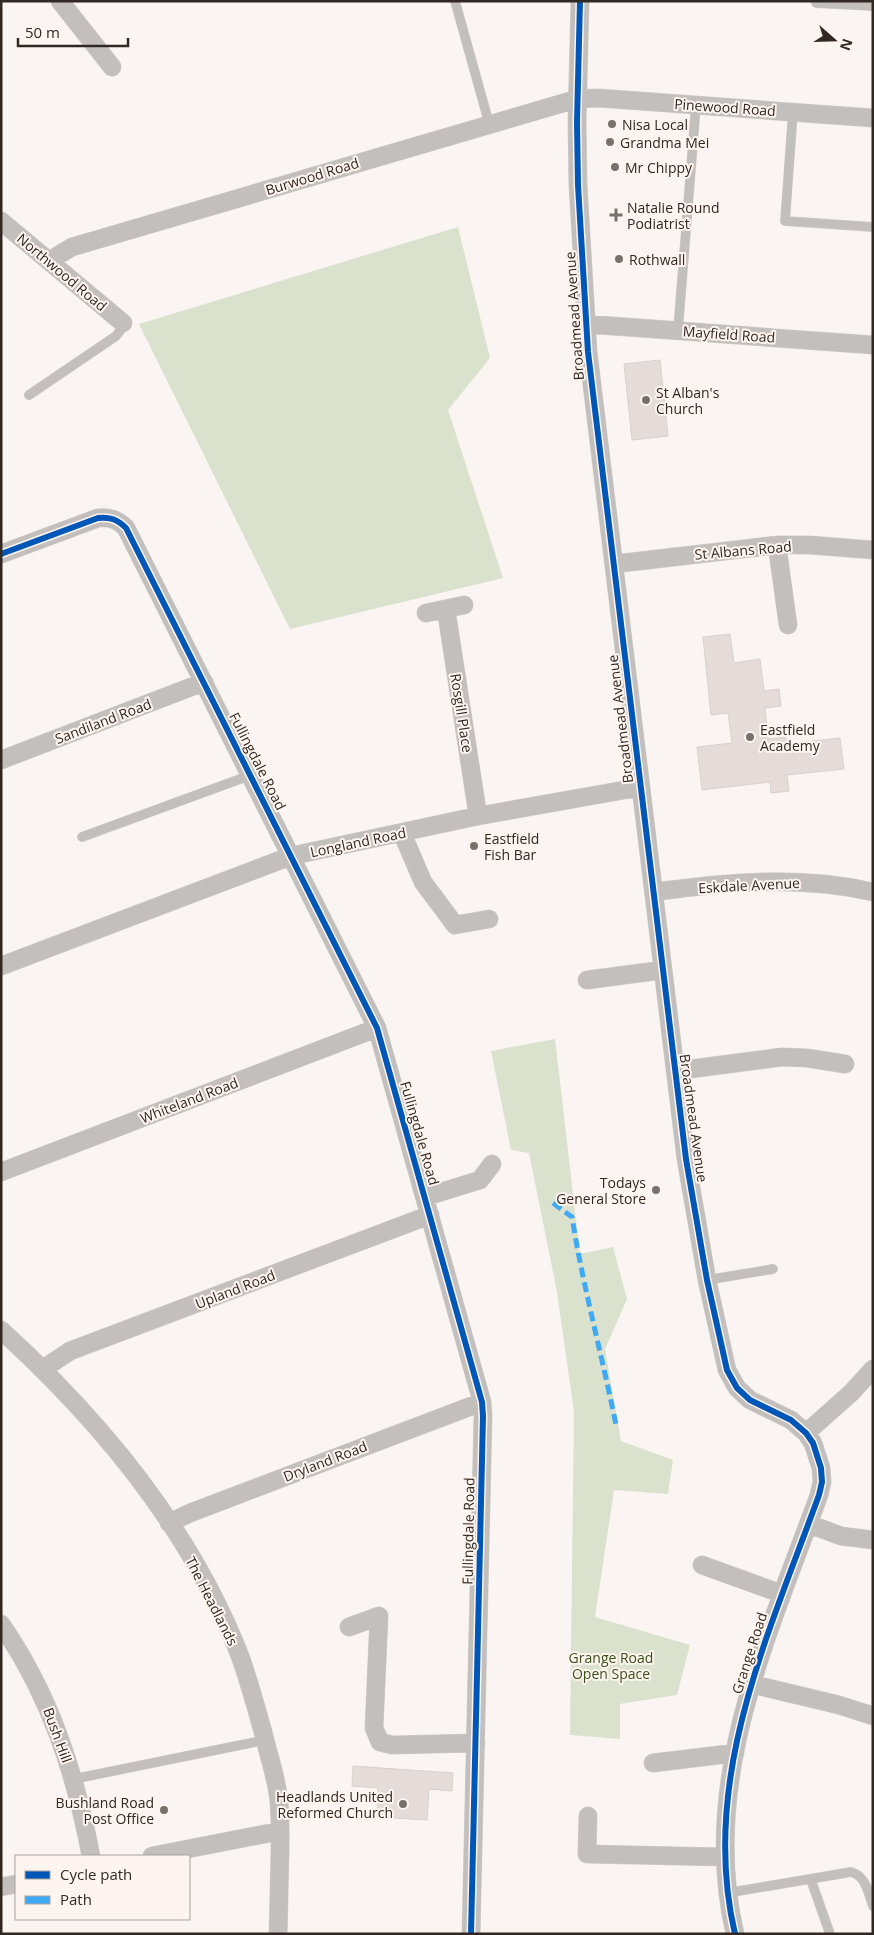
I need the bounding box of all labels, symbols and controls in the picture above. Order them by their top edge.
scale bar [18,15,128,47]
north arrow [809,15,859,65]
text: 50 m [25,22,60,42]
text: N [836,36,858,53]
street label: Pinewood Road [674,94,776,120]
place label: Nisa Local [622,115,688,134]
marker: Nisa Local [606,118,618,130]
place label: Grandma Mei [620,133,709,152]
marker: Grandma Mei [604,136,616,148]
street label: Burwood Road [263,153,361,199]
place label: Mr Chippy [625,158,693,177]
marker: Mr Chippy [609,161,621,173]
place label: Natalie Round Podiatrist [627,198,719,233]
marker: Natalie Round Podiatrist [609,208,623,222]
street label: Northwood Road [13,229,111,315]
place label: Rothwall [629,250,685,269]
street label: Broadmead Avenue [560,251,588,381]
marker: Rothwall [613,253,625,265]
street label: Mayfield Road [682,321,776,347]
place label: St Alban's Church [656,383,720,418]
marker: St Alban's Church [640,394,652,406]
street label: St Albans Road [694,536,792,564]
street label: Broadmead Avenue [603,654,637,784]
street label: Rosgill Place [446,672,478,754]
street label: Sandiland Road [52,694,154,748]
street label: Fullingdale Road [225,709,291,813]
place label: Eastfield Academy [760,720,821,755]
marker: Eastfield Academy [744,731,756,743]
street label: Longland Road [308,823,408,861]
place label: Eastfield Fish Bar [484,829,539,864]
marker: Eastfield Fish Bar [468,840,480,852]
street label: Eskdale Avenue [698,873,801,897]
street label: Broadmead Avenue [676,1053,712,1183]
street label: Whiteland Road [137,1073,241,1127]
street label: Fullingdale Road [396,1079,444,1187]
place label: Todays General Store [556,1173,646,1208]
marker: Todays General Store [650,1184,662,1196]
street label: Upland Road [192,1265,278,1313]
street label: Dryland Road [280,1436,370,1486]
street label: Fullingdale Road [458,1477,478,1585]
street label: The Headlands [181,1553,243,1649]
street label: Grange Road [727,1610,771,1696]
park label: Grange Road Open Space [569,1648,653,1683]
street label: Bush Hill [39,1705,77,1765]
place label: Headlands United Reformed Church [276,1787,393,1822]
place label: Bushland Road Post Office [56,1793,154,1828]
marker: Headlands United Reformed Church [397,1798,409,1810]
marker: Bushland Road Post Office [158,1804,170,1816]
legend [15,1855,190,1920]
text: Cycle path [60,1864,132,1884]
text: Path [60,1889,92,1909]

